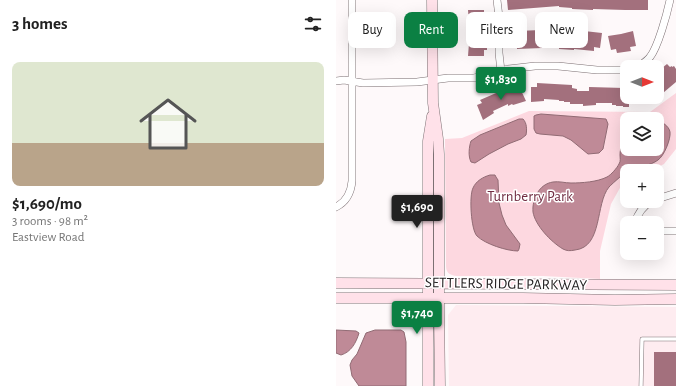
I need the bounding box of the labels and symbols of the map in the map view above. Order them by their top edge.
north arrow [620,60,664,104]
pin: $1,830 [468,67,534,101]
park label: Turnberry Park [487,189,573,204]
pin: $1,690 [384,195,450,229]
street label: SETTLERS RIDGE PARKWAY [425,275,587,293]
pin: $1,740 [384,301,450,335]

